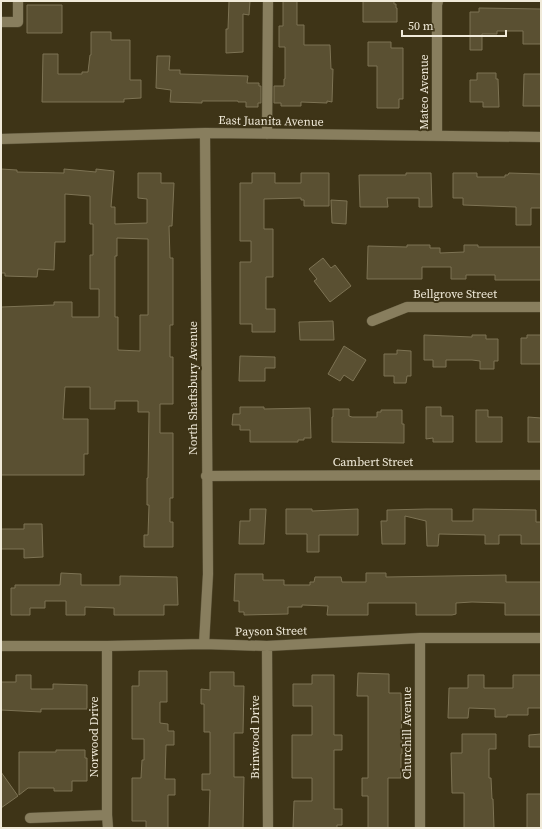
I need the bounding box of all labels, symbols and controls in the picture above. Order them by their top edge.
scale bar [402,12,506,38]
text: 50 m [408,18,434,34]
street label: Mateo Avenue [416,54,432,130]
street label: East Juanita Avenue [218,112,324,130]
street label: Bellgrove Street [413,286,497,302]
street label: North Shaftsbury Avenue [185,321,201,455]
street label: Cambert Street [333,454,413,470]
street label: Payson Street [235,622,307,640]
street label: Churchill Avenue [399,687,415,779]
street label: Brinwood Drive [247,695,263,779]
street label: Norwood Drive [86,696,102,778]

